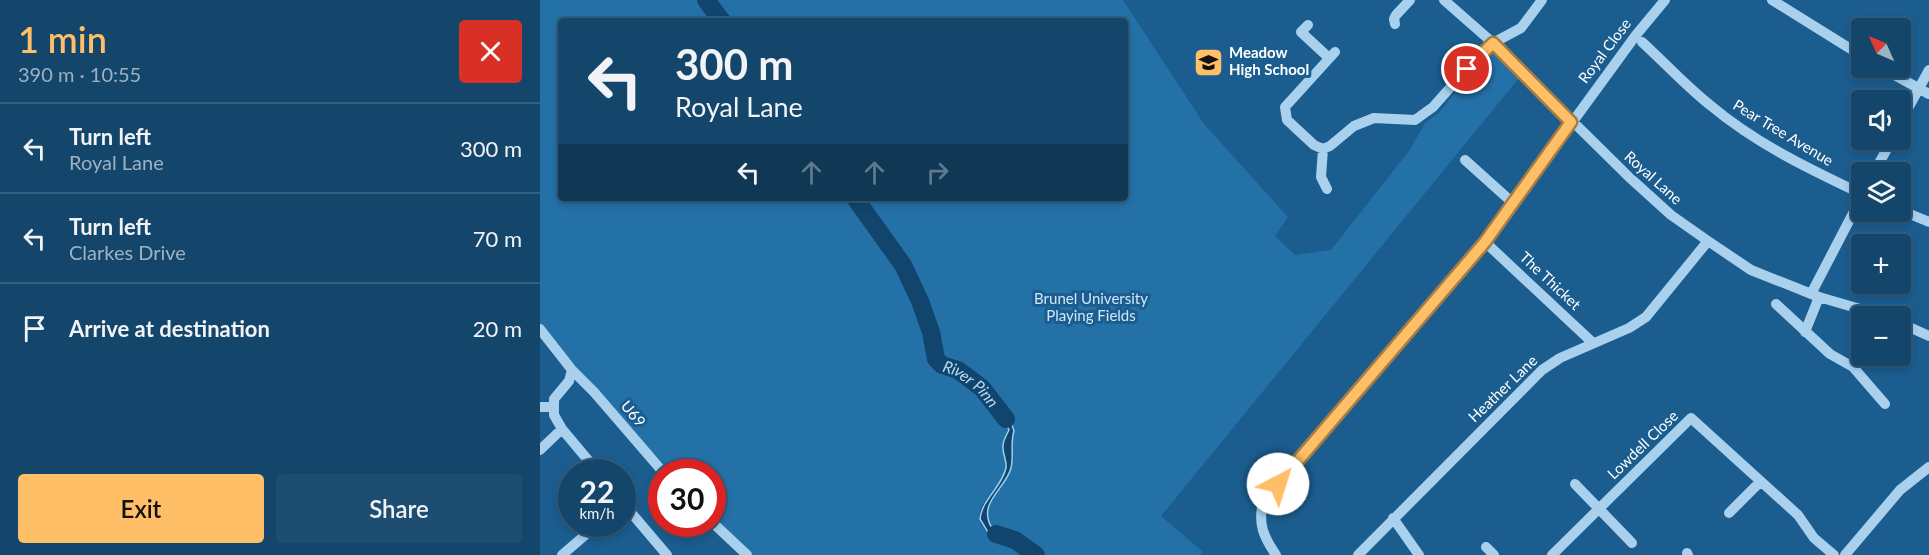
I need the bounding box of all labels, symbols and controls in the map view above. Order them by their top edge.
street label: Royal Close [1574,15,1634,86]
text: 1 min [18,17,107,61]
north arrow [1851,18,1911,78]
map controls [1851,18,1911,366]
button: close [459,20,522,83]
text: 300 m [675,39,793,89]
icon: left [576,42,654,120]
place label: Meadow High School [1229,43,1309,78]
pin [1441,43,1492,94]
school or university icon: Meadow High School [1192,46,1224,78]
icon: arrive [1450,52,1483,85]
text: 390 m · 10:55 [18,62,141,86]
text: Royal Lane [675,90,803,123]
button: sound [1851,90,1911,150]
street label: Pear Tree Avenue [1730,95,1837,169]
text: Turn left [69,123,151,150]
icon: left [18,132,51,165]
text: 300 m [460,135,522,162]
street label: Royal Lane [1621,147,1686,208]
text: Royal Lane [69,150,164,174]
icon: left [732,156,765,189]
icon: ahead [795,156,828,189]
icon: ahead [858,156,891,189]
icon: right [921,156,954,189]
button: layers [1851,162,1911,222]
text: Turn left [69,213,151,240]
icon: left [18,222,51,255]
text: 70 m [473,225,522,252]
button: + [1851,234,1911,294]
text: Clarkes Drive [69,240,186,264]
street label: The Thicket [1516,248,1585,313]
park label: Brunel University Playing Fields [1034,289,1148,324]
button: − [1851,306,1911,366]
icon: arrive [18,312,51,345]
text: Arrive at destination [69,315,270,342]
text: 20 m [473,315,522,342]
street label: Heather Lane [1464,351,1540,426]
water label: River Pinn [941,356,1003,410]
street label: U69 [618,397,650,430]
street label: Lowdell Close [1603,406,1681,482]
position arrow [1246,452,1310,516]
speed limit sign: 30 [648,459,726,537]
text: 22 [580,473,614,509]
button: Exit [18,474,264,543]
button: Share [276,474,522,543]
text: km/h [579,504,615,522]

